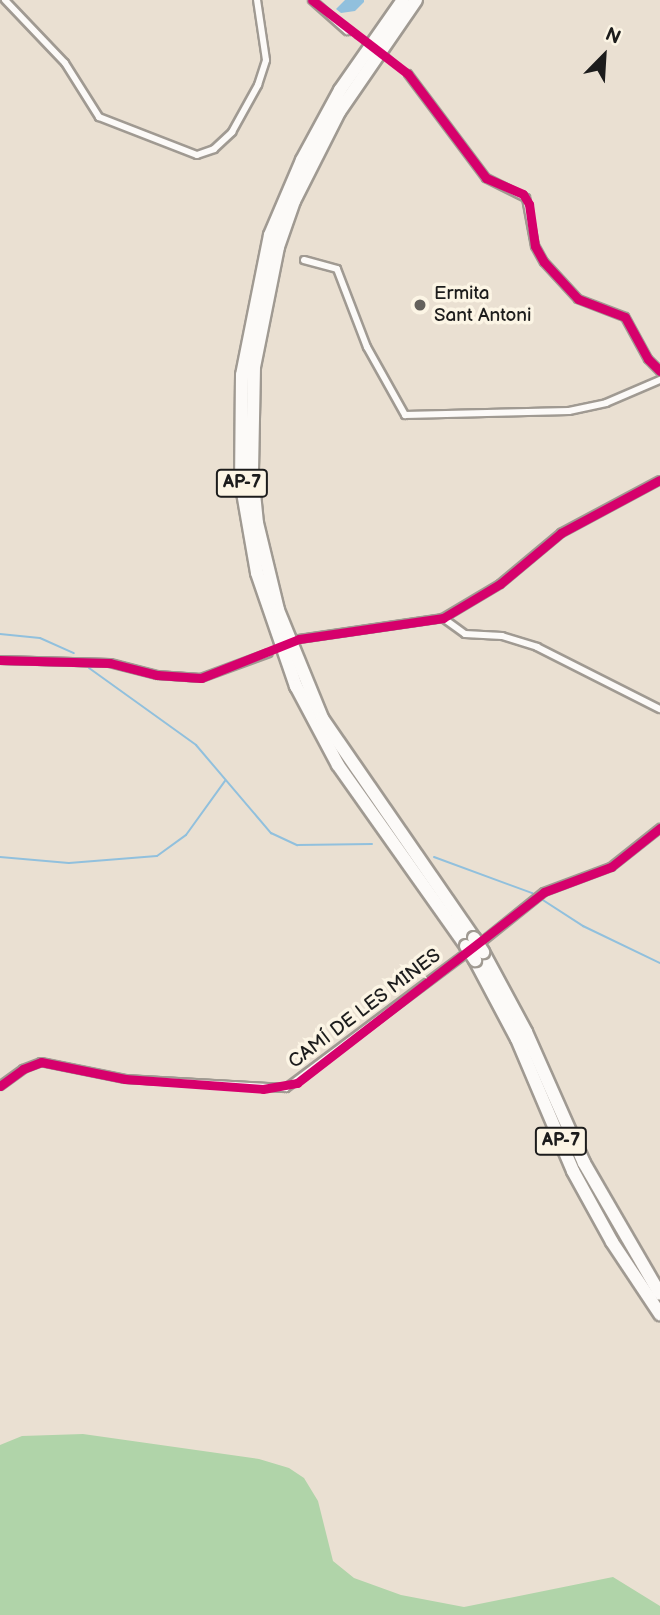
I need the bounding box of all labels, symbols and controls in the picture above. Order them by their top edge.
north arrow [569,21,639,91]
text: N [602,23,624,50]
place label: Ermita Sant Antoni [434,283,531,327]
marker: Ermita Sant Antoni [412,297,428,313]
road number: AP-7 [216,468,268,498]
street label: CAMÍ DE LES MINES [284,944,446,1074]
road number: AP-7 [535,1126,587,1156]

